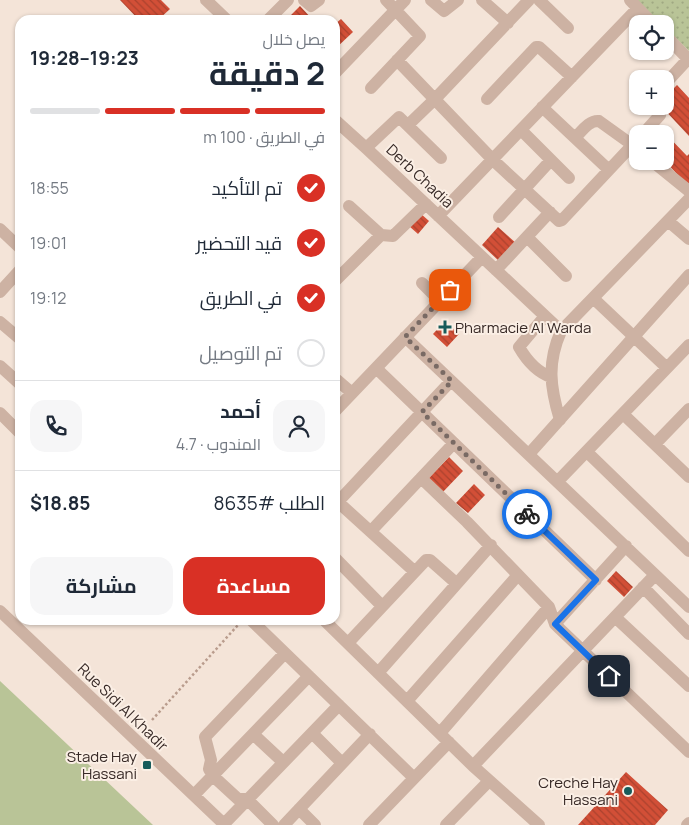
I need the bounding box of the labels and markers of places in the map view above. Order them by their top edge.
pin [429,269,471,311]
place label: Pharmacie Al Warda [455,317,591,338]
marker: Pharmacie Al Warda [439,321,451,333]
pin [588,655,630,697]
place label: Stade Hay Hassani [67,746,137,784]
marker: Stade Hay Hassani [141,759,153,771]
place label: Creche Hay Hassani [538,772,618,810]
marker: Creche Hay Hassani [622,785,634,797]

